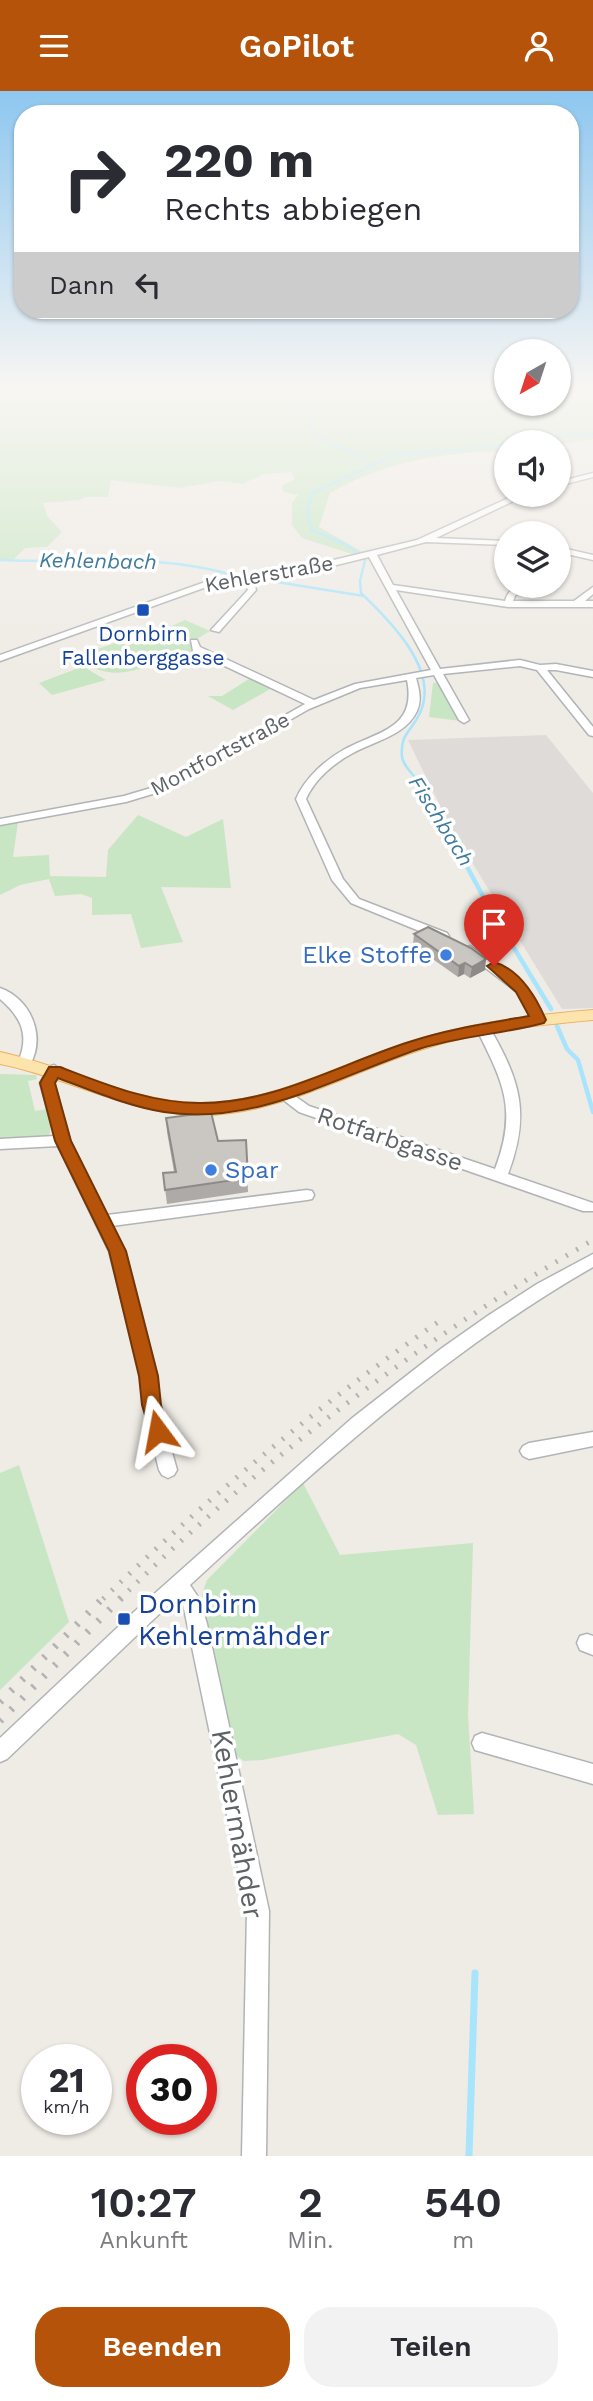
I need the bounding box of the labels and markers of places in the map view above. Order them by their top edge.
marker: Dornbirn Fallenberggasse [135,602,151,618]
place label: Dornbirn Fallenberggasse [61,621,225,670]
pin [464,894,524,966]
place label: Elke Stoffe [302,941,432,969]
marker: Elke Stoffe [438,947,454,963]
place label: Spar [225,1156,279,1184]
marker: Spar [203,1162,219,1178]
place label: Dornbirn Kehlermähder [138,1587,330,1652]
marker: Dornbirn Kehlermähder [116,1611,132,1627]

